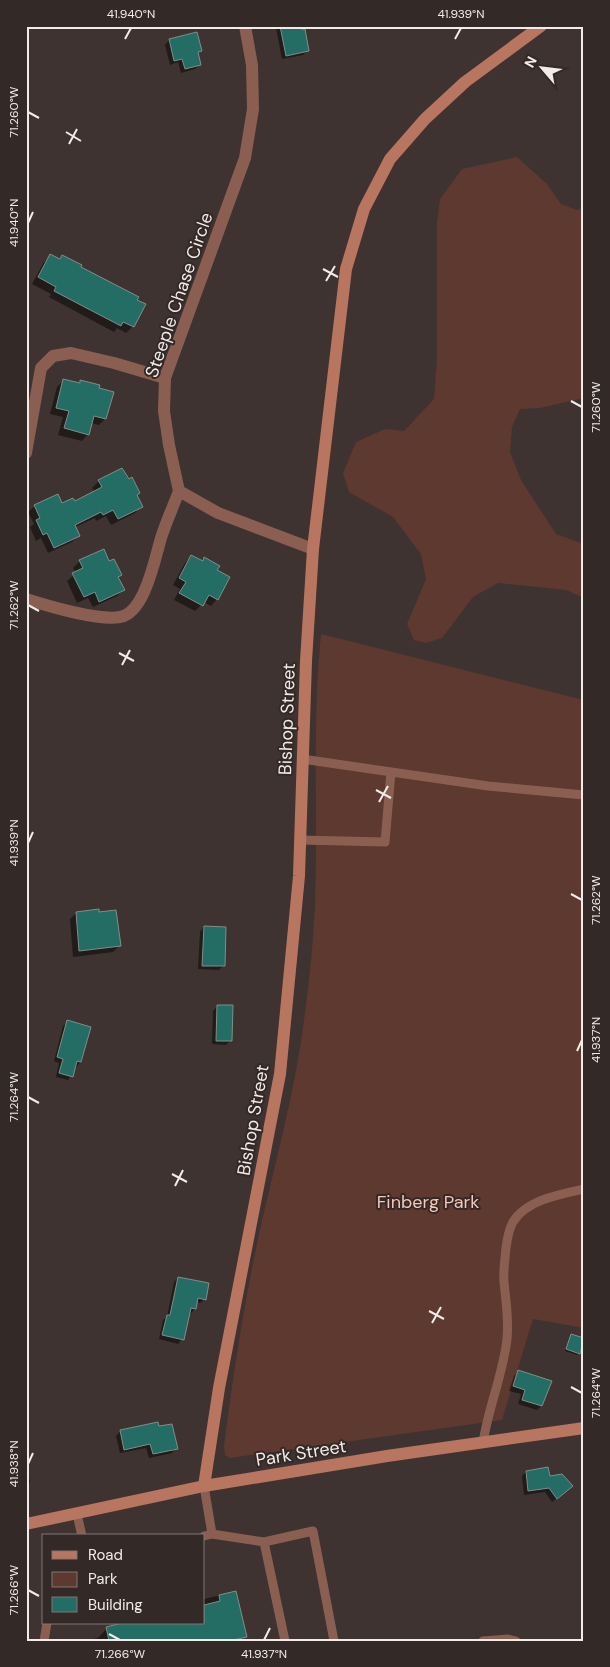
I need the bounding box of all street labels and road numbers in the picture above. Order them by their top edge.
street label: Steeple Chase Circle [139,209,219,381]
street label: Bishop Street [273,662,301,776]
street label: Bishop Street [231,1063,275,1177]
street label: Park Street [254,1434,348,1472]

